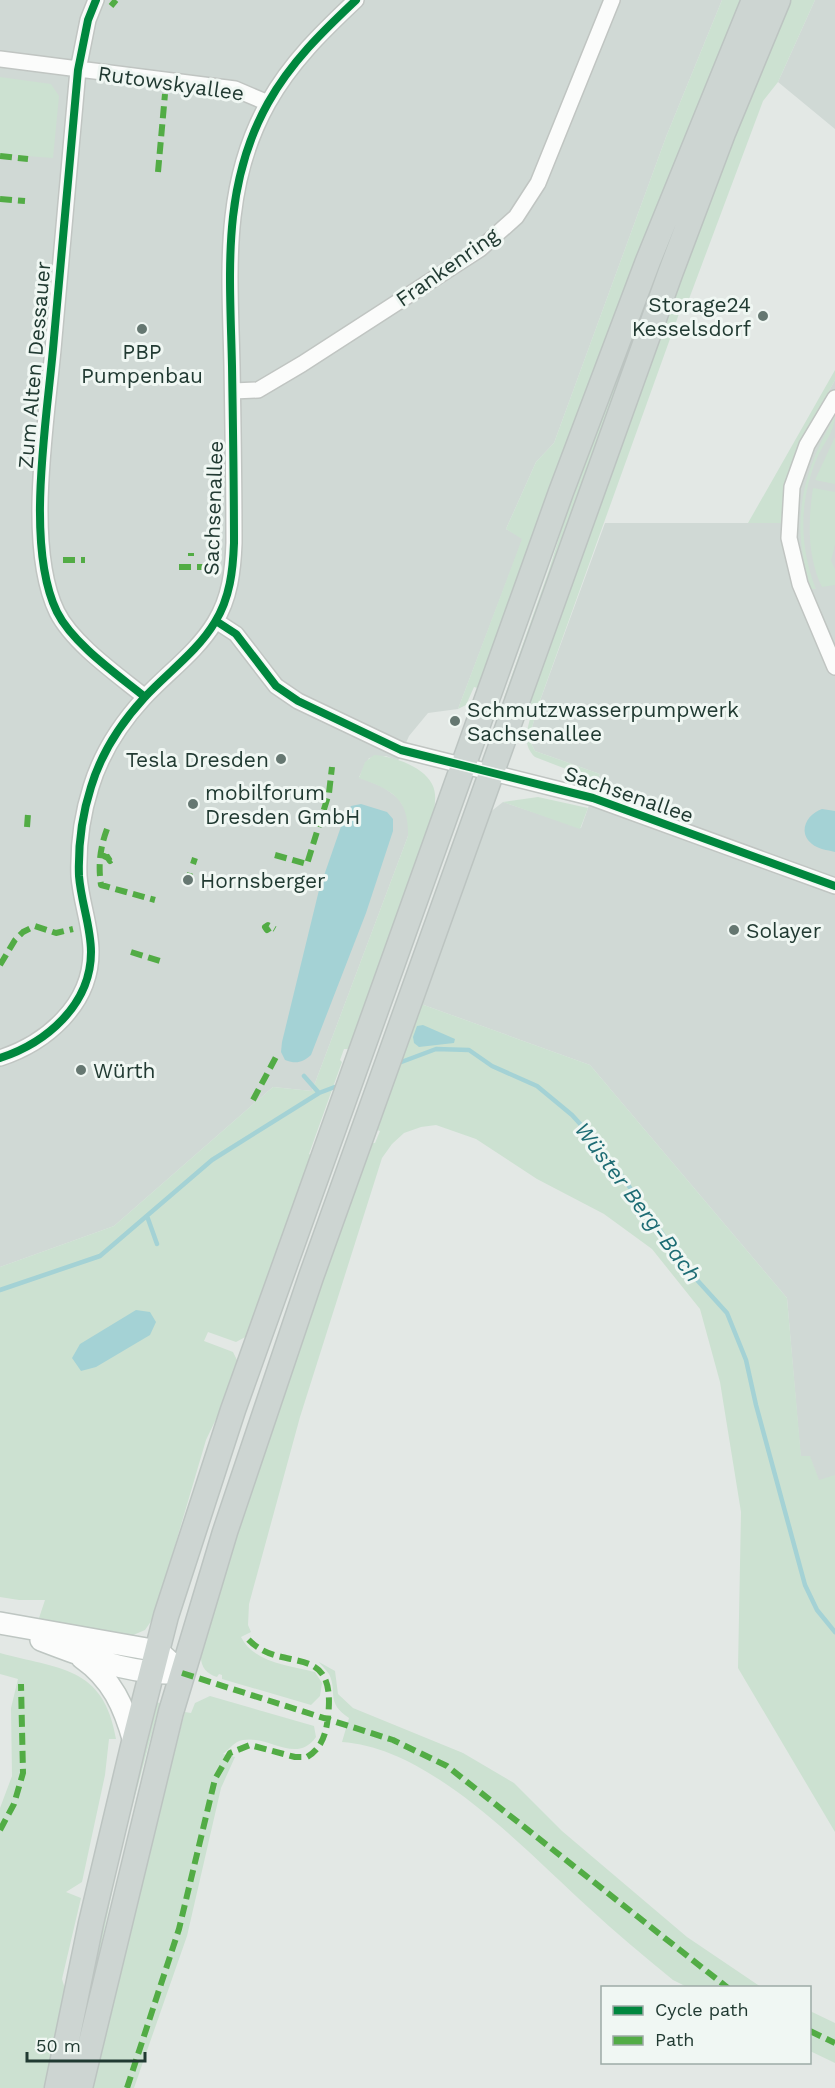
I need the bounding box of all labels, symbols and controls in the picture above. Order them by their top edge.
street label: Rutowskyallee [96,60,246,106]
street label: Frankenring [391,222,504,312]
street label: Zum Alten Dessauer [12,260,56,470]
place label: Storage24 Kesselsdorf [632,292,751,341]
marker: Storage24 Kesselsdorf [756,309,770,323]
marker: PBP Pumpenbau [135,322,149,336]
place label: PBP Pumpenbau [81,339,203,388]
street label: Sachsenallee [198,440,228,576]
place label: Schmutzwasserpumpwerk Sachsenallee [467,697,739,746]
marker: Schmutzwasserpumpwerk Sachsenallee [448,714,462,728]
place label: Tesla Dresden [126,747,269,772]
marker: Tesla Dresden [274,752,288,766]
street label: Sachsenallee [561,760,697,828]
place label: mobilforum Dresden GmbH [205,780,361,829]
marker: mobilforum Dresden GmbH [186,797,200,811]
place label: Hornsberger [200,868,326,893]
marker: Hornsberger [181,873,195,887]
place label: Solayer [746,918,822,943]
marker: Solayer [727,923,741,937]
place label: Würth [93,1058,155,1083]
marker: Würth [74,1063,88,1077]
water label: Wüster Berg-Bach [570,1117,706,1287]
legend [601,1986,811,2064]
text: Cycle path [655,1999,749,2020]
scale bar [27,2025,146,2063]
text: Path [655,2029,695,2050]
text: 50 m [36,2035,81,2056]

